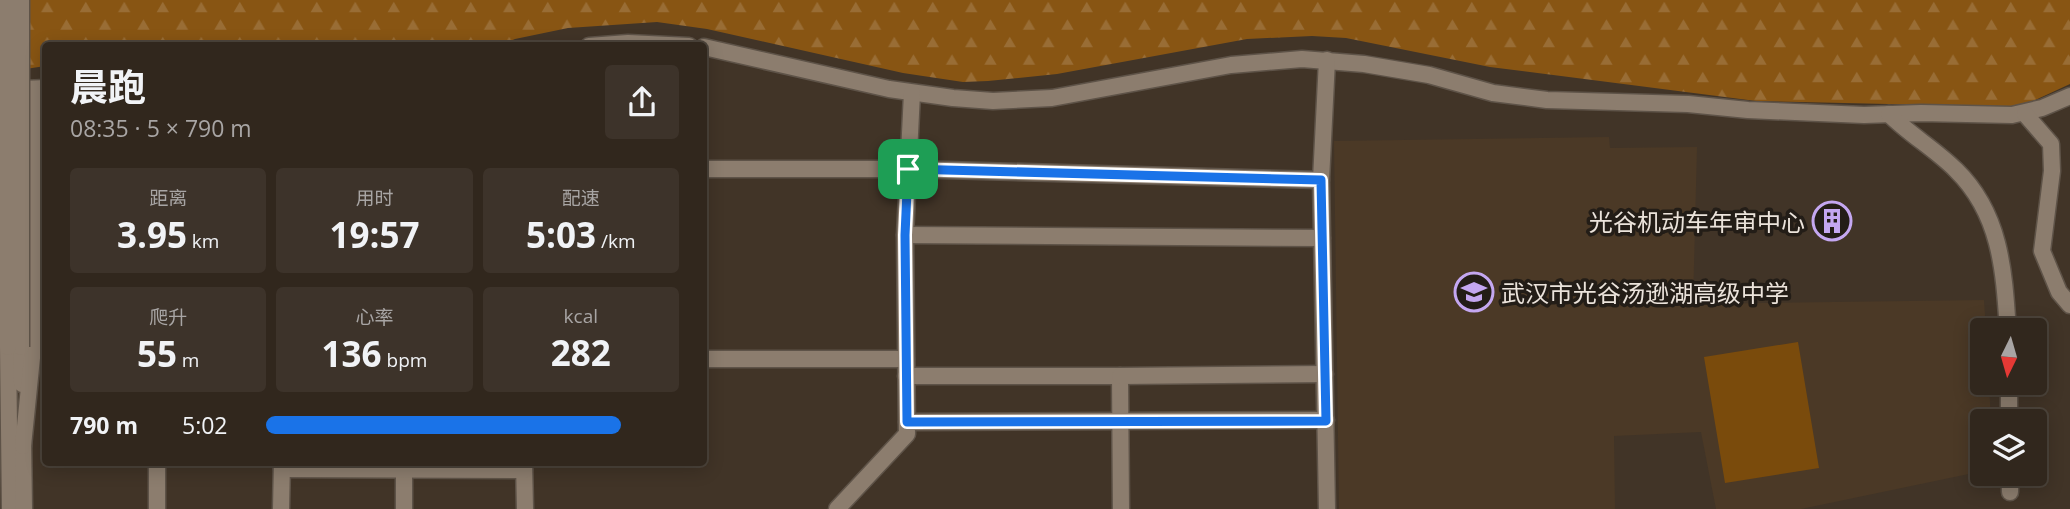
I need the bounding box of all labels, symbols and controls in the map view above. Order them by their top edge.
text: 晨跑 [70,60,146,112]
button: share [605,65,679,139]
text: 08:35 · 5 × 790 m [70,112,252,144]
pin [878,139,938,199]
icon: arrive [889,150,927,188]
text: 距离 [149,185,187,211]
text: 用时 [355,185,394,211]
text: 配速 [562,185,600,211]
building icon: 光谷机动车年审中心 [1811,200,1853,242]
place label: 光谷机动车年审中心 [1589,205,1805,238]
text: 3.95 [117,211,187,258]
text: 19:57 [329,211,420,258]
text: 5:03 [526,211,596,258]
text: km [187,228,219,254]
text: /km [596,228,636,254]
school or university icon: 武汉市光谷汤逊湖高级中学 [1453,271,1495,313]
place label: 武汉市光谷汤逊湖高级中学 [1501,276,1789,309]
text: kcal [564,303,598,329]
text: 爬升 [149,304,187,330]
text: 心率 [355,304,394,330]
north arrow [1970,318,2048,396]
map controls [1970,318,2047,486]
text: 282 [551,329,611,376]
text: 55 [137,330,177,377]
text: 136 [322,330,382,377]
text: m [177,347,199,373]
text: bpm [382,347,427,373]
text: 790 m [70,409,138,441]
text: 5:02 [182,409,228,441]
button: layers [1970,409,2047,486]

